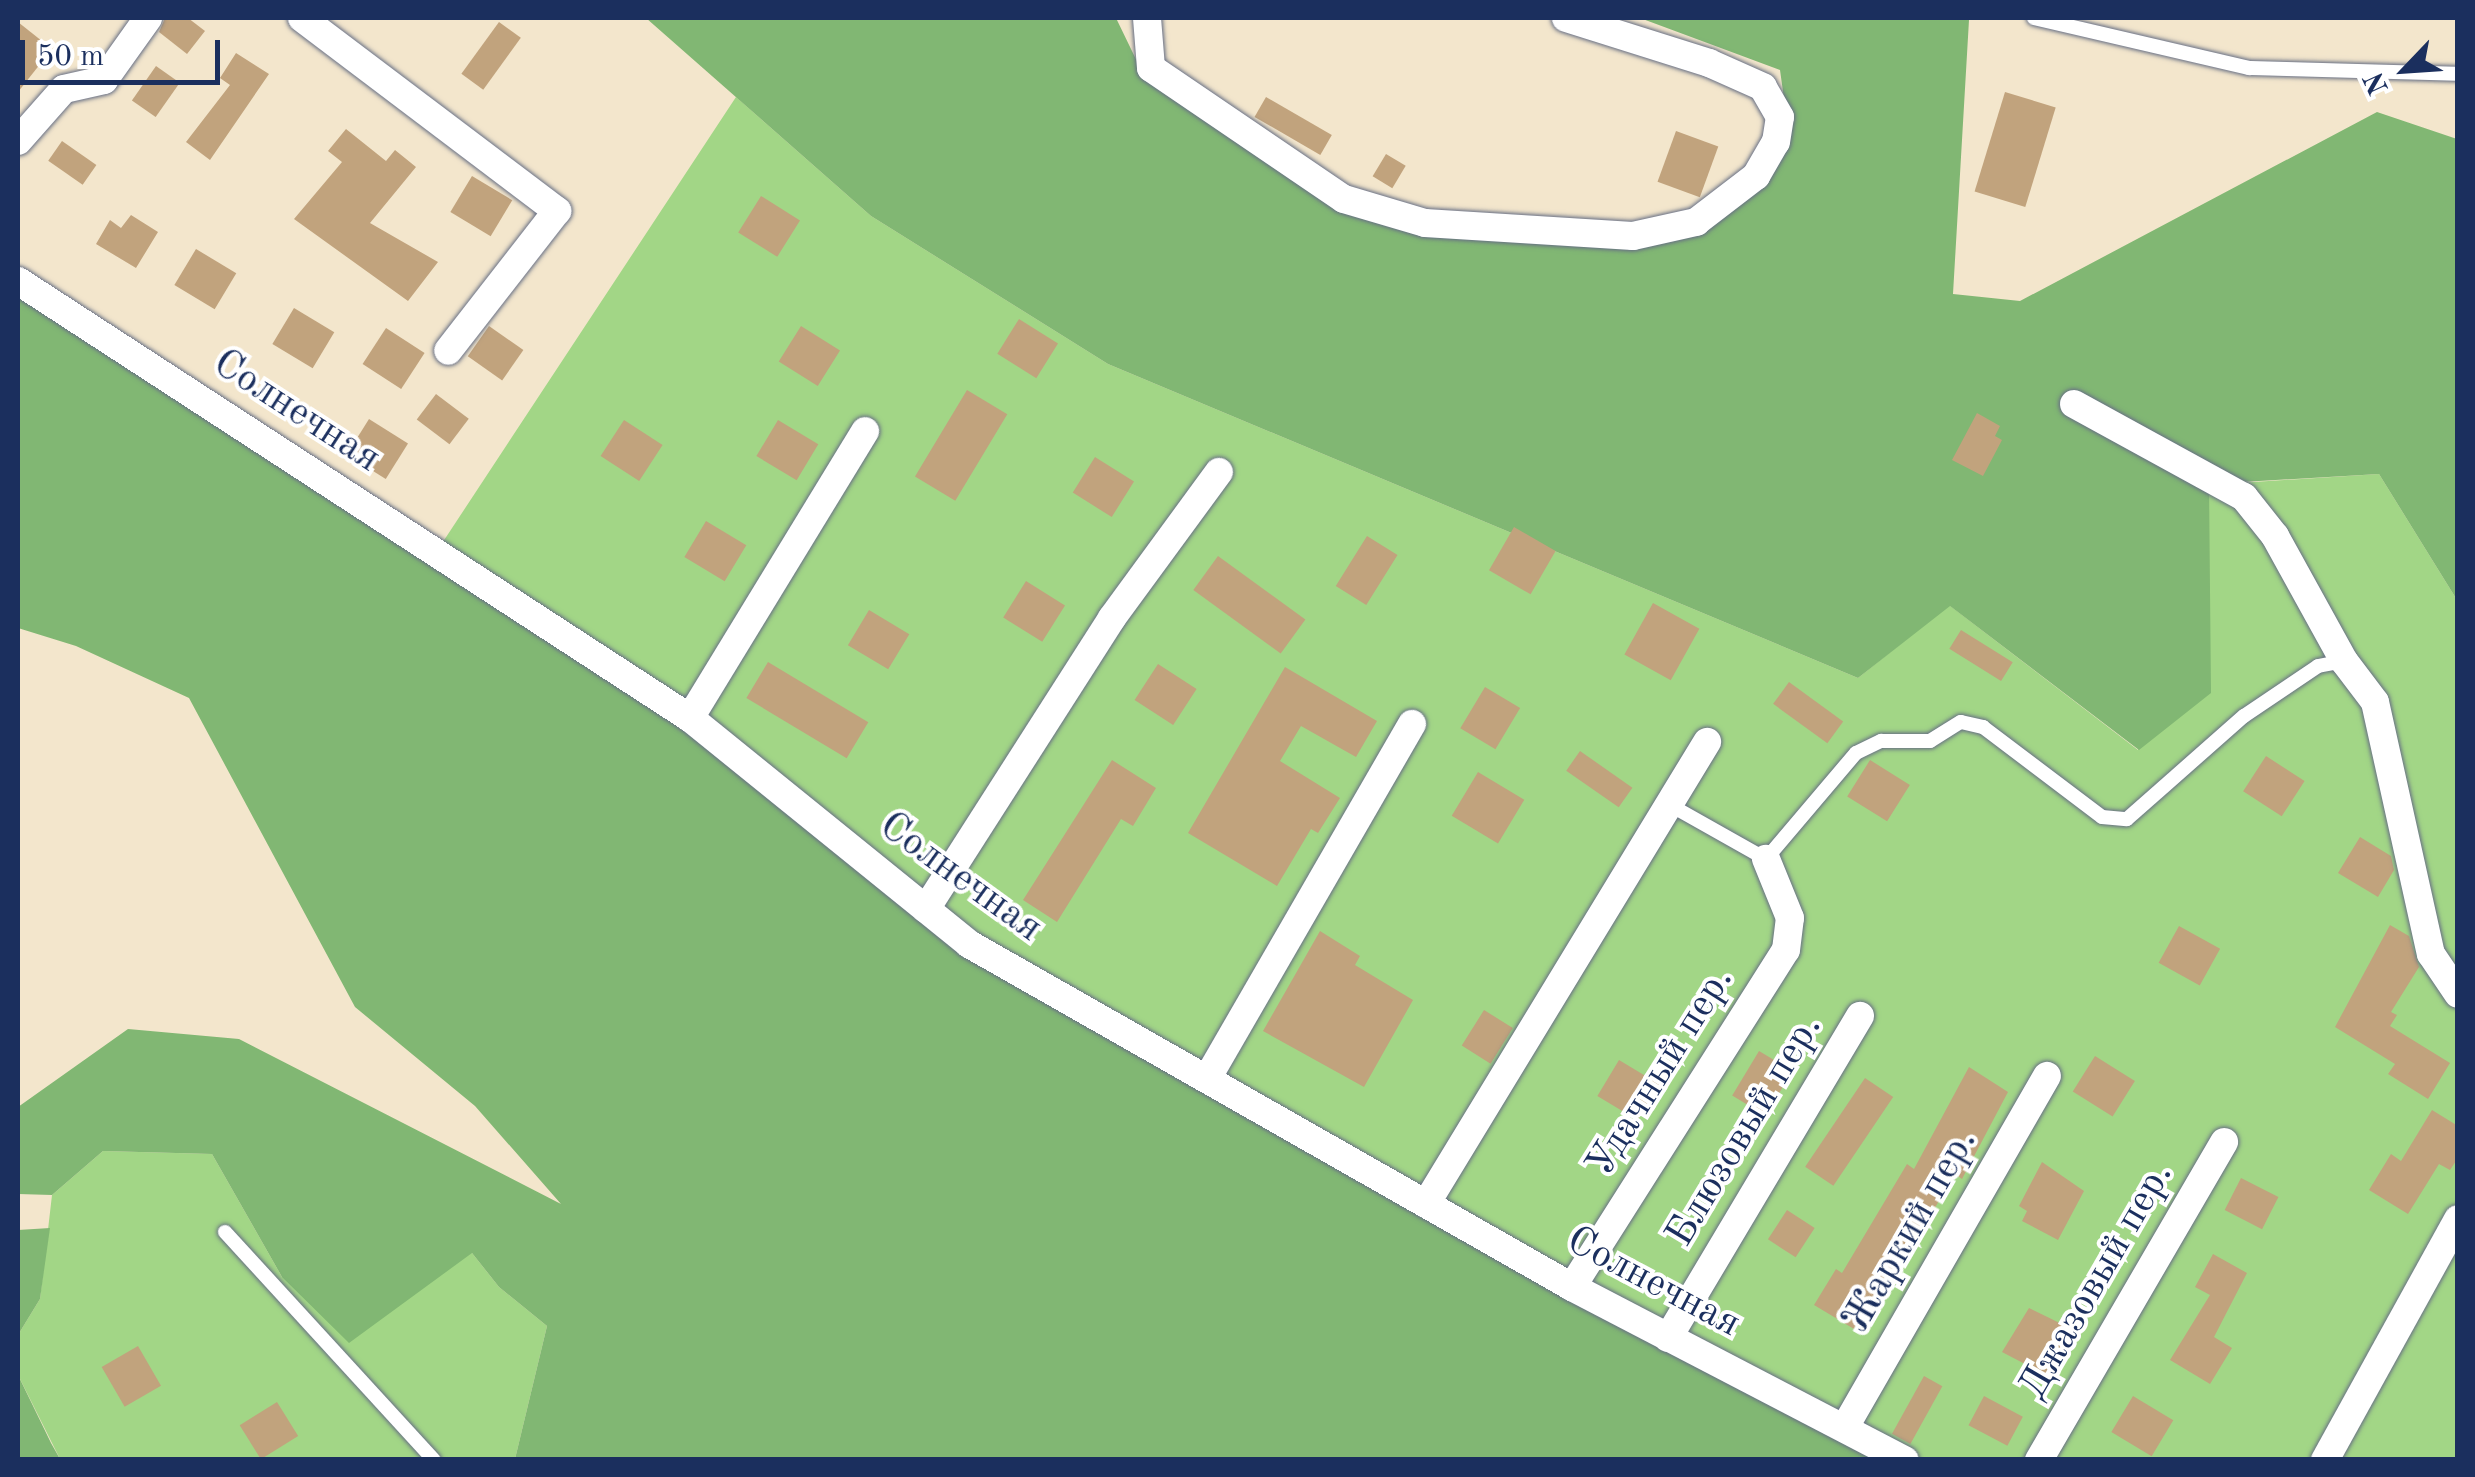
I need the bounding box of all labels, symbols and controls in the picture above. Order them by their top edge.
scale bar [25,20,225,82]
north arrow [2355,20,2455,120]
text: 50 m [37,42,104,72]
text: N [2361,67,2395,98]
street label: Солнечная [203,340,389,484]
street label: Солнечная [869,803,1051,953]
street label: Удачный пер. [1577,958,1745,1186]
street label: Блюзовый пер. [1657,1006,1833,1256]
street label: Жаркий пер. [1833,1121,1989,1341]
street label: Джазовый пер. [2010,1154,2184,1408]
street label: Солнечная [1558,1217,1748,1349]

